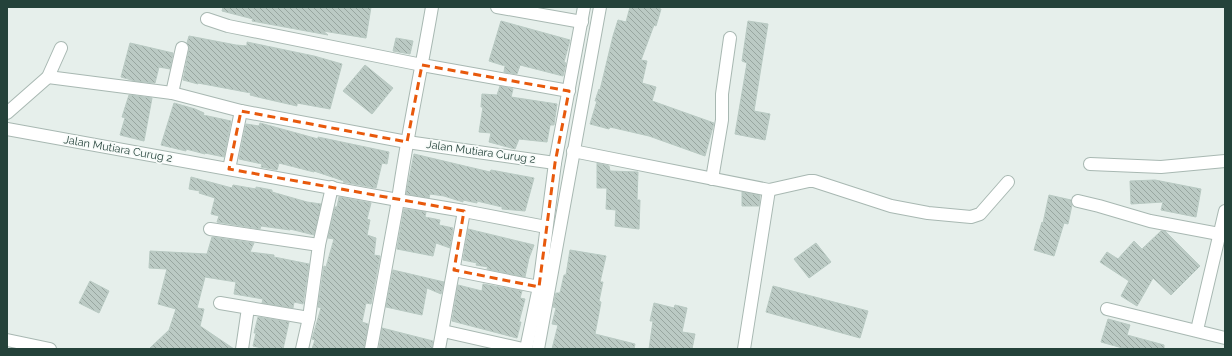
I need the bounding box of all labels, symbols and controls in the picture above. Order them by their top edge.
street label: Jalan Mutiara Curug 2 [63,133,174,165]
street label: Jalan Mutiara Curug 2 [426,138,537,166]

